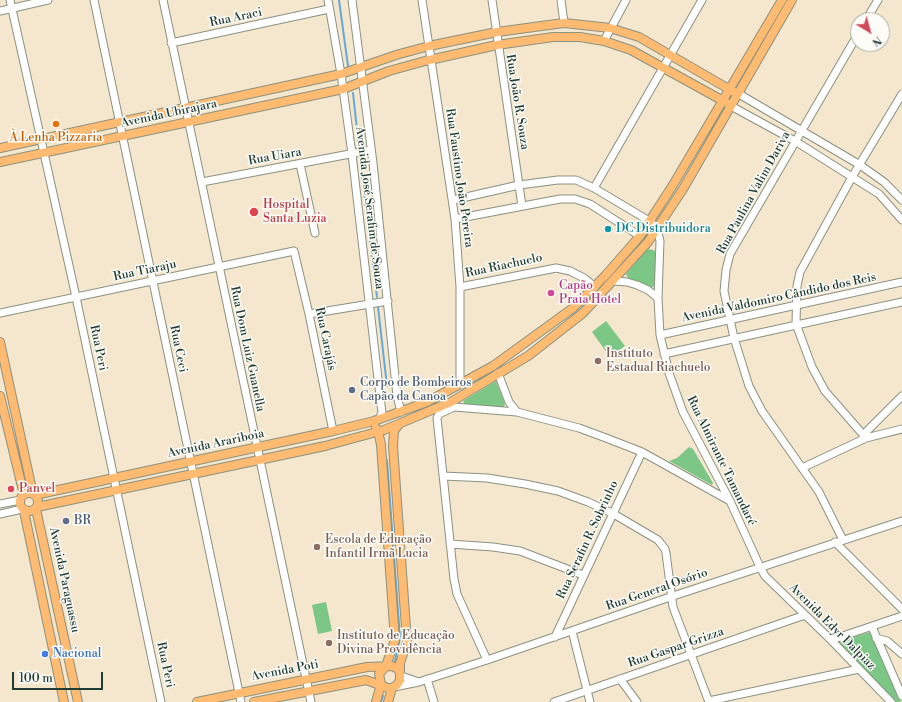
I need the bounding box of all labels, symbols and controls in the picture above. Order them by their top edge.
street label: Rua Araci [209,5,263,31]
north arrow [850,12,890,52]
text: N [869,33,884,49]
street label: Rua João R. Souza [502,53,532,151]
street label: Avenida Ubirajara [120,97,218,131]
street label: Rua Faustino João Pereira [442,107,476,249]
marker: À Lenha Pizzaria [51,119,61,129]
street label: Avenida José Serafim de Souza [352,126,386,290]
street label: Rua Paulina Valim Dariva [714,129,794,257]
place label: À Lenha Pizzaria [10,131,102,145]
street label: Rua Uiara [247,145,303,169]
place label: Hospital Santa Luzia [263,198,327,226]
marker: Hospital Santa Luzia [248,206,260,218]
place label: DC Distribuidora [616,222,711,236]
marker: DC Distribuidora [603,224,613,234]
street label: Rua Riachuelo [464,251,544,281]
street label: Rua Tiaraju [112,257,178,285]
street label: Avenida Valdomiro Cândido dos Reis [680,270,878,326]
place label: Capão Praia Hotel [559,279,621,307]
street label: Rua Dom Luiz Guanella [227,285,267,413]
marker: Capão Praia Hotel [546,288,556,298]
street label: Rua Carajás [311,306,339,372]
street label: Rua Peri [86,324,110,372]
street label: Rua Ceci [166,324,190,374]
place label: Instituto Estadual Riachuelo [606,347,711,375]
marker: Instituto Estadual Riachuelo [593,356,603,366]
place label: Corpo de Bombeiros Capão da Canoa [360,376,472,404]
marker: Corpo de Bombeiros Capão da Canoa [347,385,357,395]
street label: Rua Almirante Tamandaré [683,394,759,528]
street label: Avenida Arariboia [166,427,266,461]
street label: Rua Serafin R. Sobrinho [554,478,622,602]
place label: Panvel [19,482,55,496]
marker: Panvel [6,484,16,494]
place label: BR [74,514,91,528]
marker: BR [61,516,71,526]
street label: Avenida Paraguassu [46,526,82,634]
place label: Escola de Educação Infantil Irmã Lucia [325,533,432,561]
marker: Escola de Educação Infantil Irmã Lucia [312,542,322,552]
street label: Rua General Osório [604,566,710,614]
street label: Avenida Edyr Dalpiaz [786,581,878,673]
street label: Rua Gaspar Grizza [626,625,726,671]
place label: Instituto de Educação Divina Providência [337,629,455,657]
marker: Instituto de Educação Divina Providência [324,638,334,648]
street label: Rua Peri [153,641,177,689]
place label: Nacional [53,647,101,661]
marker: Nacional [40,649,50,659]
street label: Avenida Poti [250,657,320,685]
scale bar [14,664,105,690]
text: 100 m [19,671,53,686]

